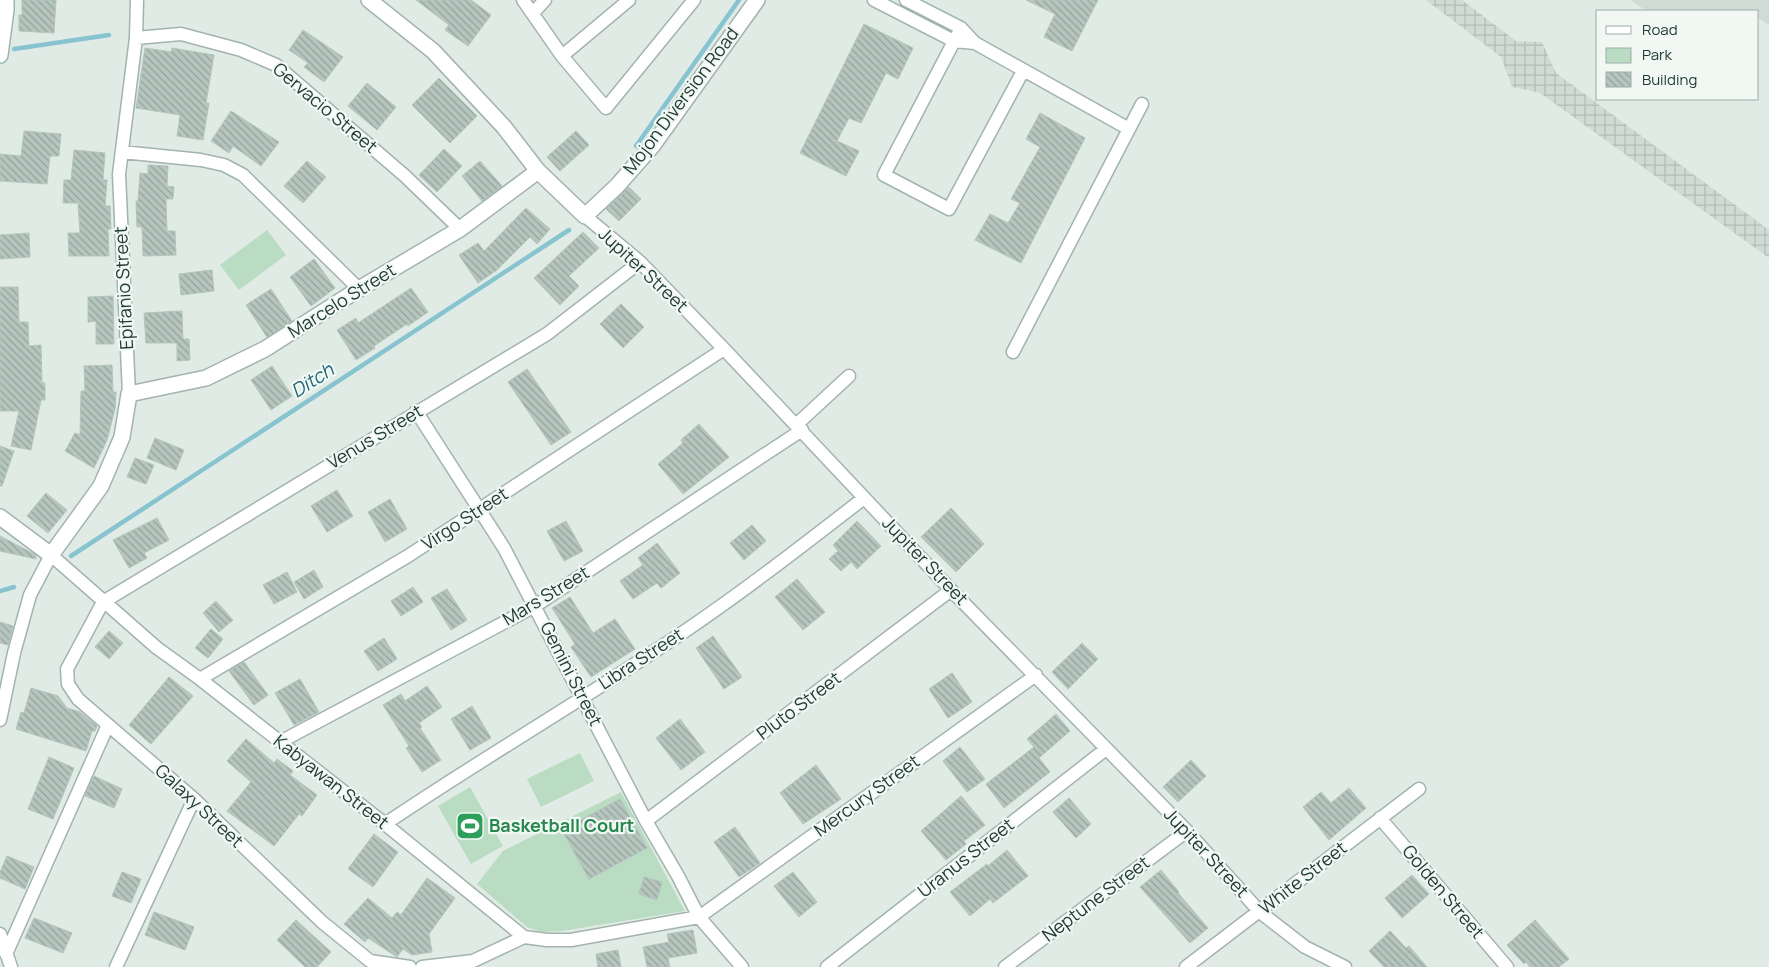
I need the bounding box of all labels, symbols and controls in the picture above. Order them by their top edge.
legend [1596,10,1759,100]
text: Road [1642,19,1678,40]
street label: Mojon Diversion Road [617,22,743,179]
text: Park [1642,44,1672,65]
street label: Gervacio Street [268,56,383,158]
text: Building [1642,69,1697,90]
street label: Jupiter Street [594,222,694,317]
street label: Epifanio Street [108,226,138,350]
street label: Marcelo Street [283,257,400,343]
water label: Ditch [286,356,339,403]
street label: Venus Street [322,398,427,474]
street label: Virgo Street [417,481,512,555]
street label: Jupiter Street [877,511,974,610]
street label: Mars Street [498,560,593,630]
street label: Gemini Street [535,617,608,730]
street label: Libra Street [593,622,688,695]
street label: Pluto Street [751,666,845,745]
street label: Kabyawan Street [269,729,394,834]
street label: Mercury Street [809,749,924,842]
street label: Galaxy Street [150,758,249,852]
street label: Jupiter Street [1159,802,1254,902]
sports icon: Basketball Court [455,811,485,841]
street label: Uranus Street [912,812,1019,902]
place label: Basketball Court [489,813,634,837]
street label: White Street [1253,835,1351,919]
street label: Golden Street [1397,839,1490,943]
street label: Neptune Street [1037,850,1154,947]

